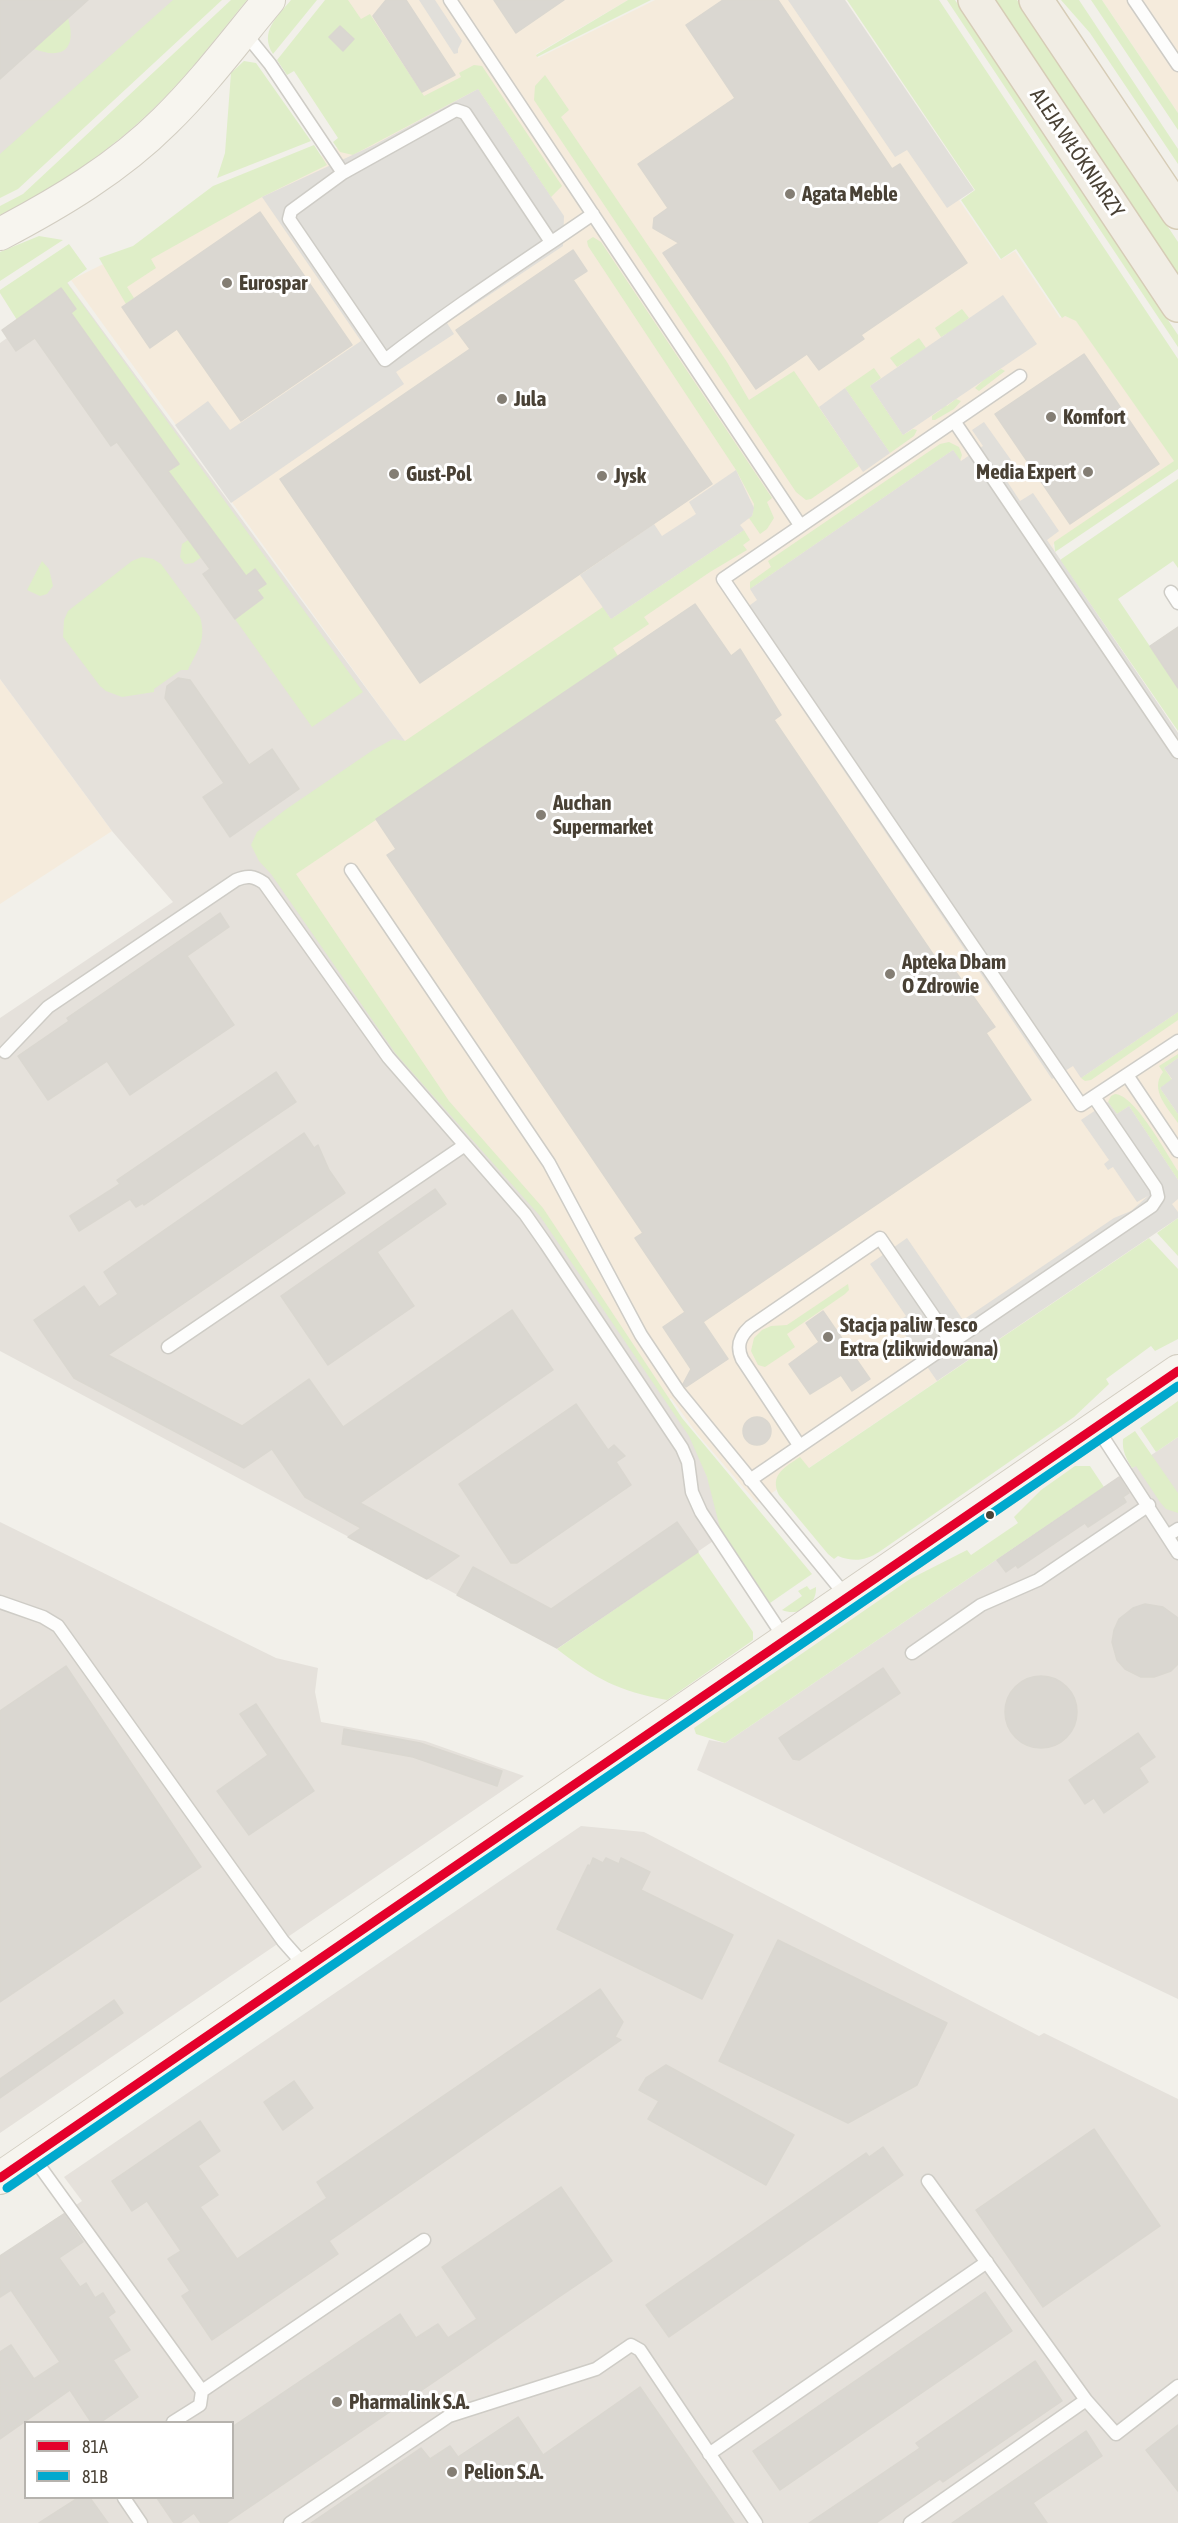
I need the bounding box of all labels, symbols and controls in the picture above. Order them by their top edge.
street label: ALEJA WŁÓKNIARZY [1025,84,1129,222]
place label: Agata Meble [802,181,898,207]
marker: Agata Meble [783,187,797,201]
place label: Eurospar [239,270,307,296]
marker: Eurospar [220,276,234,290]
place label: Jula [514,386,546,412]
marker: Jula [495,392,509,406]
place label: Komfort [1063,404,1126,430]
marker: Komfort [1044,410,1058,424]
place label: Media Expert [976,459,1076,485]
place label: Gust-Pol [406,461,471,487]
place label: Jysk [614,463,646,489]
marker: Media Expert [1081,465,1095,479]
marker: Gust-Pol [387,467,401,481]
marker: Jysk [595,469,609,483]
place label: Auchan Supermarket [553,790,653,840]
marker: Auchan Supermarket [534,808,548,822]
place label: Apteka Dbam O Zdrowie [902,949,1006,999]
marker: Apteka Dbam O Zdrowie [883,967,897,981]
place label: Stacja paliw Tesco Extra (zlikwidowana) [840,1312,998,1362]
marker: Stacja paliw Tesco Extra (zlikwidowana) [821,1330,835,1344]
unlabelled marker [984,1509,996,1521]
place label: Pharmalink S.A. [349,2389,470,2415]
marker: Pharmalink S.A. [330,2395,344,2409]
legend [24,2421,234,2499]
text: 81A [82,2436,108,2457]
place label: Pelion S.A. [464,2459,544,2485]
marker: Pelion S.A. [445,2465,459,2479]
text: 81B [82,2466,107,2487]

